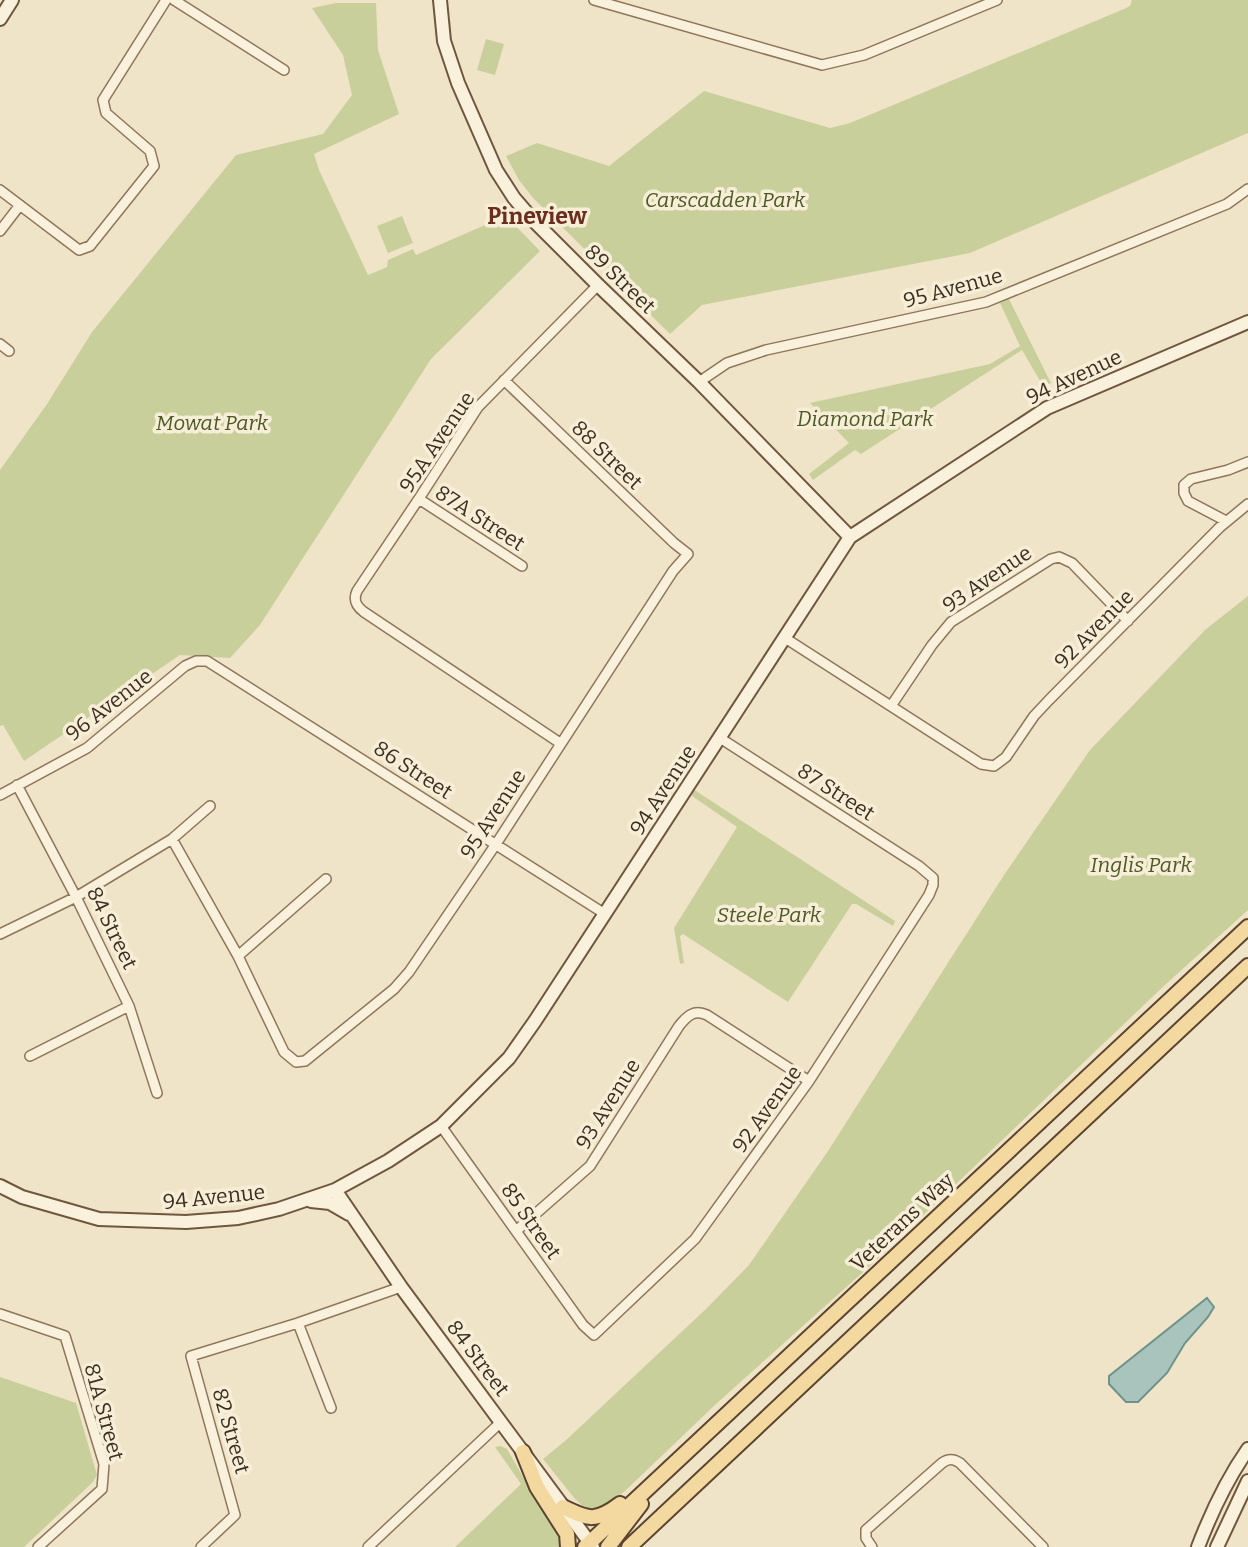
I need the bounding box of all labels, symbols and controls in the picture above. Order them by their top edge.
park label: Carscadden Park [645,187,806,213]
district label: Pineview [487,202,588,230]
street label: 89 Street [579,239,661,319]
street label: 95 Avenue [901,262,1005,314]
street label: 94 Avenue [1022,344,1126,410]
street label: 95A Avenue [394,386,480,498]
park label: Diamond Park [797,406,934,432]
park label: Mowat Park [156,410,269,436]
street label: 88 Street [566,415,648,495]
street label: 87A Street [430,479,530,557]
street label: 93 Avenue [937,540,1037,618]
street label: 92 Avenue [1049,584,1139,674]
street label: 96 Avenue [61,663,157,747]
street label: 86 Street [369,735,457,805]
street label: 94 Avenue [624,740,702,840]
street label: 87 Street [793,757,880,827]
street label: 95 Avenue [454,764,532,864]
park label: Inglis Park [1090,852,1192,878]
street label: 84 Street [81,883,143,974]
park label: Steele Park [717,902,822,928]
street label: 93 Avenue [570,1054,646,1154]
street label: 92 Avenue [727,1060,807,1158]
street label: Veterans Way [845,1167,960,1277]
street label: 85 Street [495,1178,567,1265]
street label: 94 Avenue [162,1179,266,1215]
street label: 84 Street [441,1315,515,1401]
street label: 81A Street [79,1361,130,1464]
street label: 82 Street [206,1385,256,1477]

